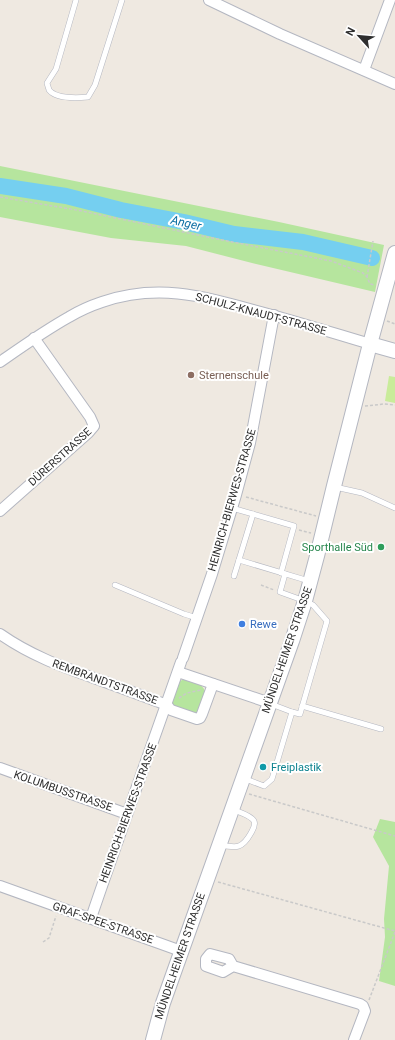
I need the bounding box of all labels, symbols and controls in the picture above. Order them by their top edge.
north arrow [339,16,379,56]
text: N [343,25,358,38]
water label: Anger [169,213,204,234]
street label: SCHULZ-KNAUDT-STRASSE [194,290,328,338]
place label: Sternenschule [199,369,269,382]
marker: Sternenschule [186,370,196,380]
street label: DÜRERSTRASSE [26,425,94,489]
street label: HEINRICH-BIERWES-STRASSE [205,427,259,573]
place label: Sporthalle Süd [302,541,373,554]
marker: Sporthalle Süd [376,542,386,552]
street label: MÜNDELHEIMER STRASSE [259,585,315,715]
place label: Rewe [250,618,277,631]
marker: Rewe [237,619,247,629]
street label: REMBRANDTSTRASSE [51,657,159,707]
street label: HEINRICH-BIERWES-STRASSE [97,741,159,885]
place label: Freiplastik [271,761,322,774]
marker: Freiplastik [258,762,268,772]
street label: KOLUMBUSSTRASSE [12,768,114,814]
street label: MÜNDELHEIMER STRASSE [152,891,208,1021]
street label: GRAF-SPEE-STRASSE [51,900,155,946]

